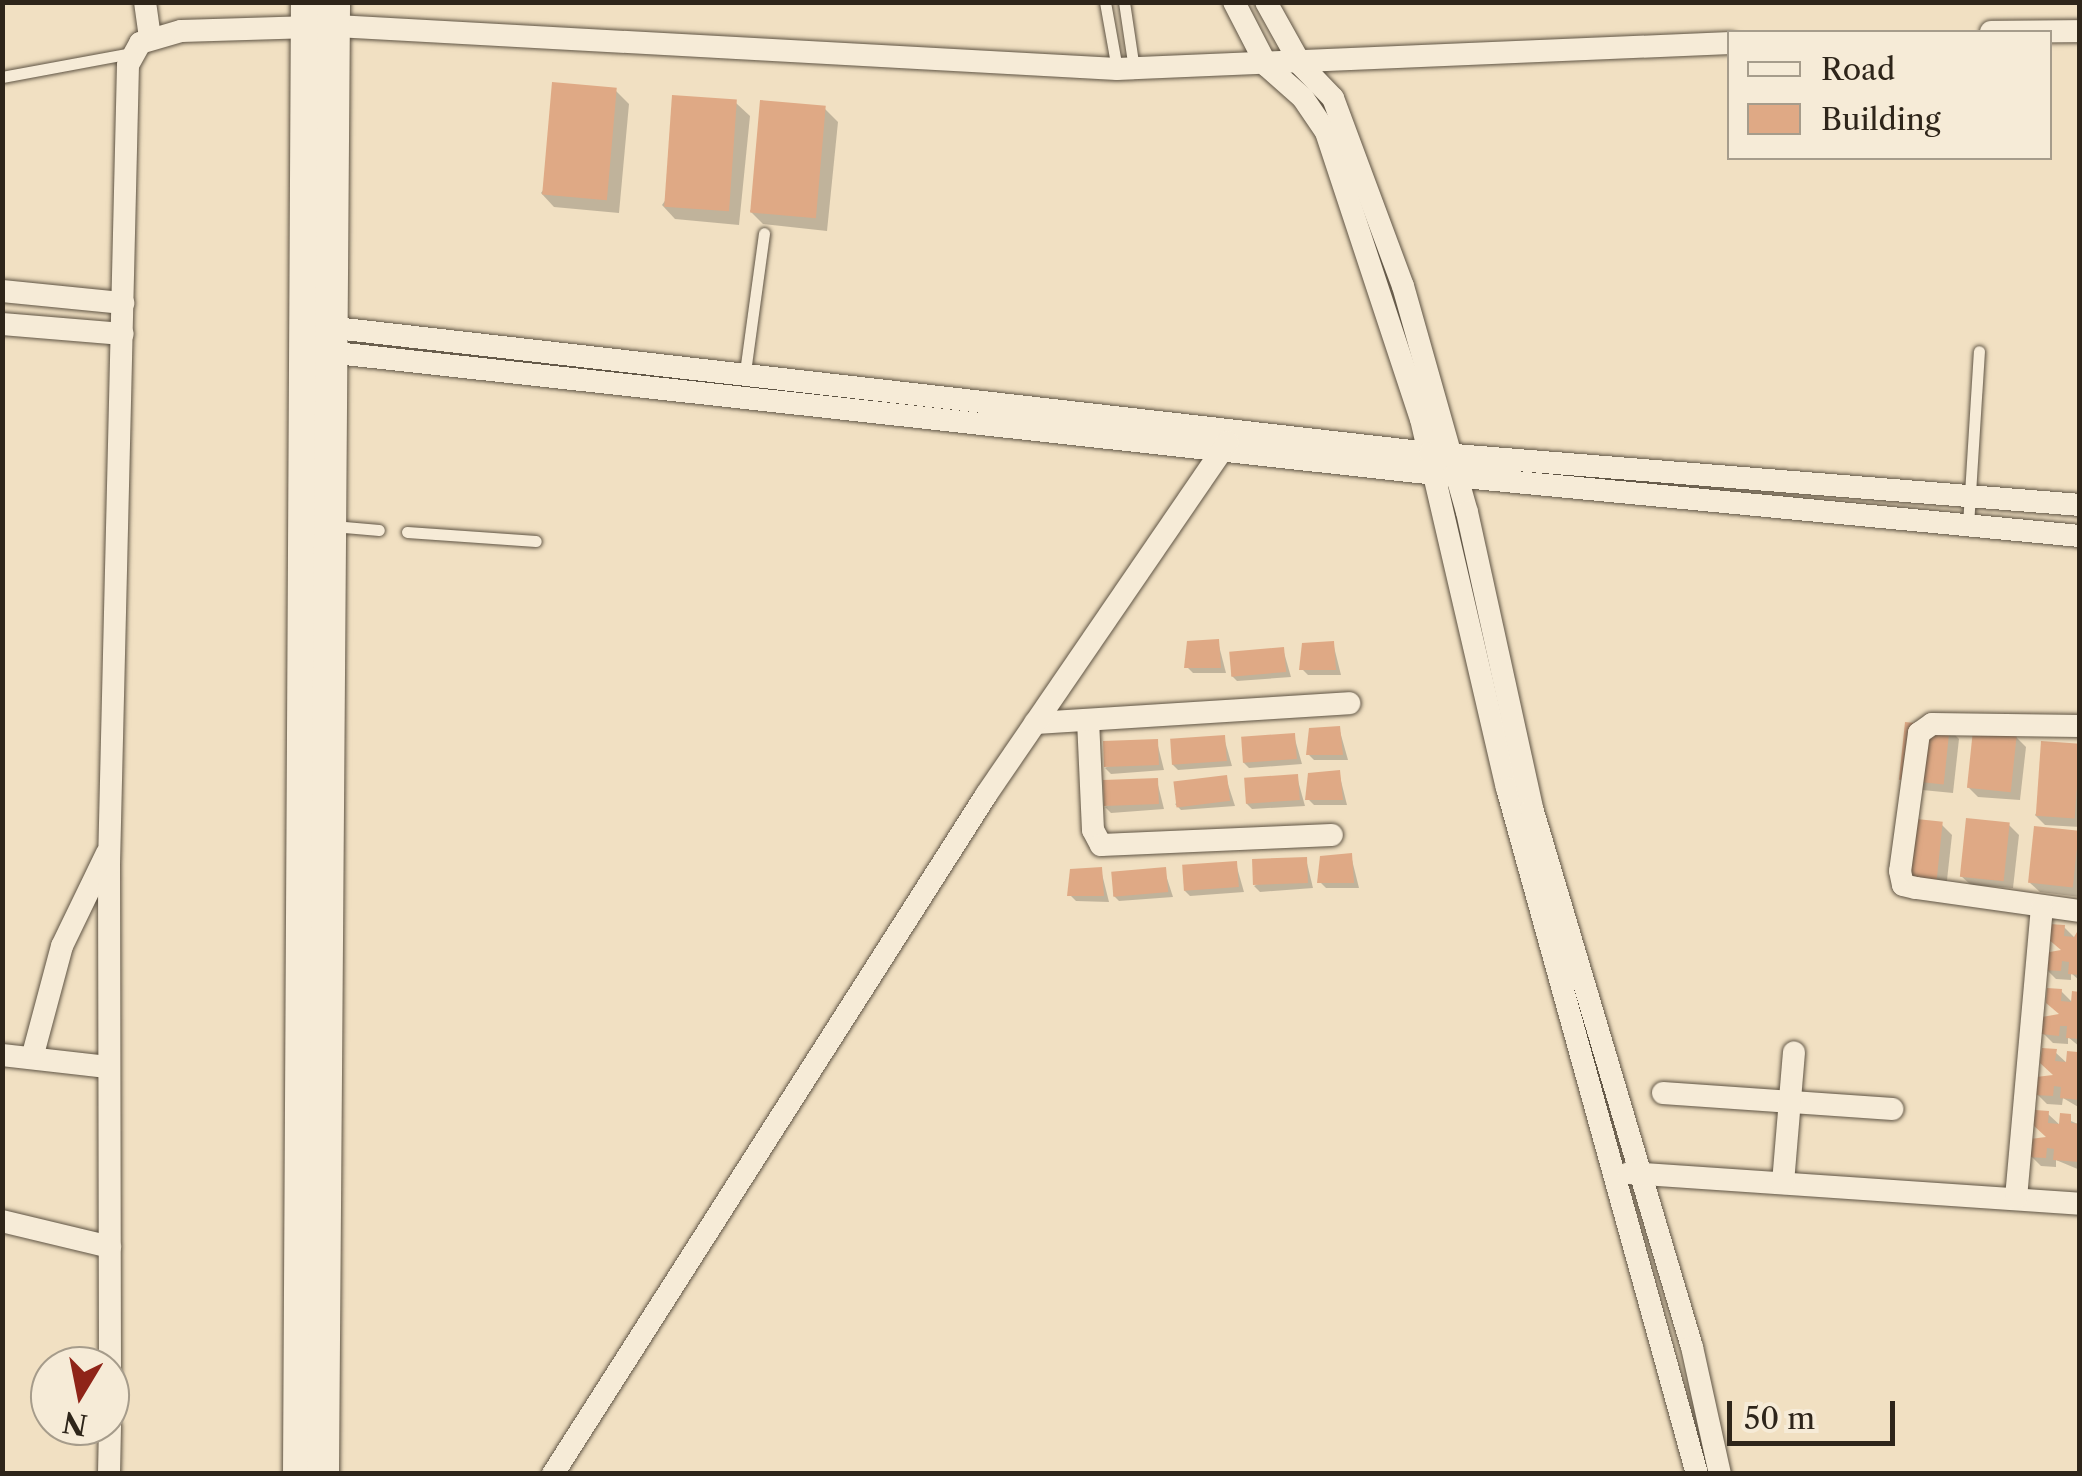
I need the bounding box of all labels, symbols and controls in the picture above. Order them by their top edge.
legend [1727,30,2052,160]
text: Road [1821,51,1895,88]
text: Building [1821,101,1941,138]
north arrow [30,1346,130,1446]
scale bar [1732,1381,1900,1443]
text: 50 m [1744,1400,1815,1437]
text: N [60,1405,90,1442]

